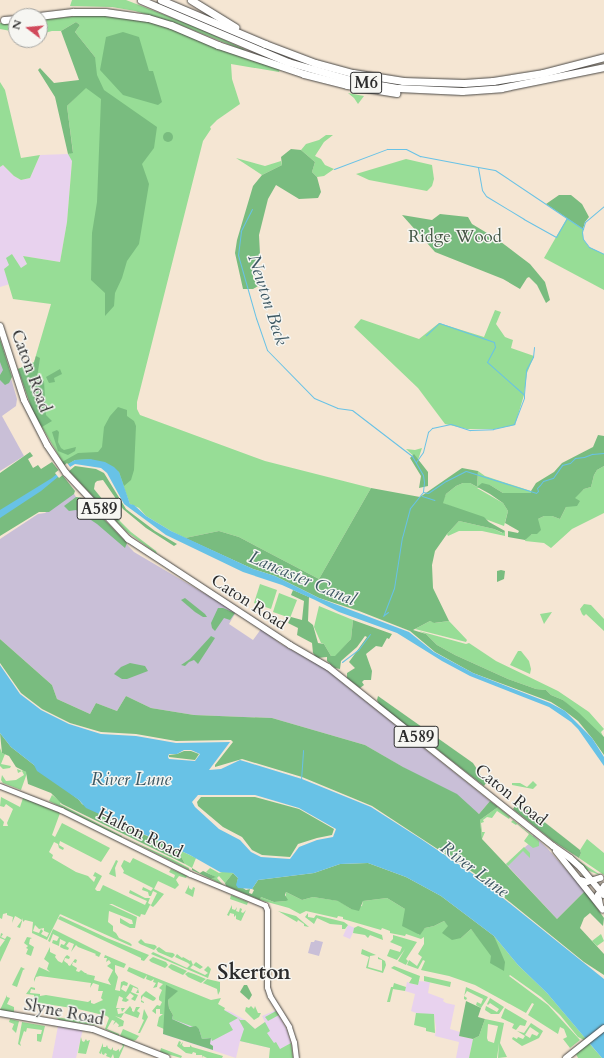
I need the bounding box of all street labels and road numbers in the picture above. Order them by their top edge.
road number: M6 [350,69,382,97]
street label: Caton Road [7,327,55,415]
road number: A589 [76,495,122,523]
street label: Caton Road [207,570,291,634]
road number: A589 [393,723,439,751]
street label: Caton Road [471,760,551,830]
street label: Halton Road [94,804,186,862]
street label: Slyne Road [22,994,106,1030]

